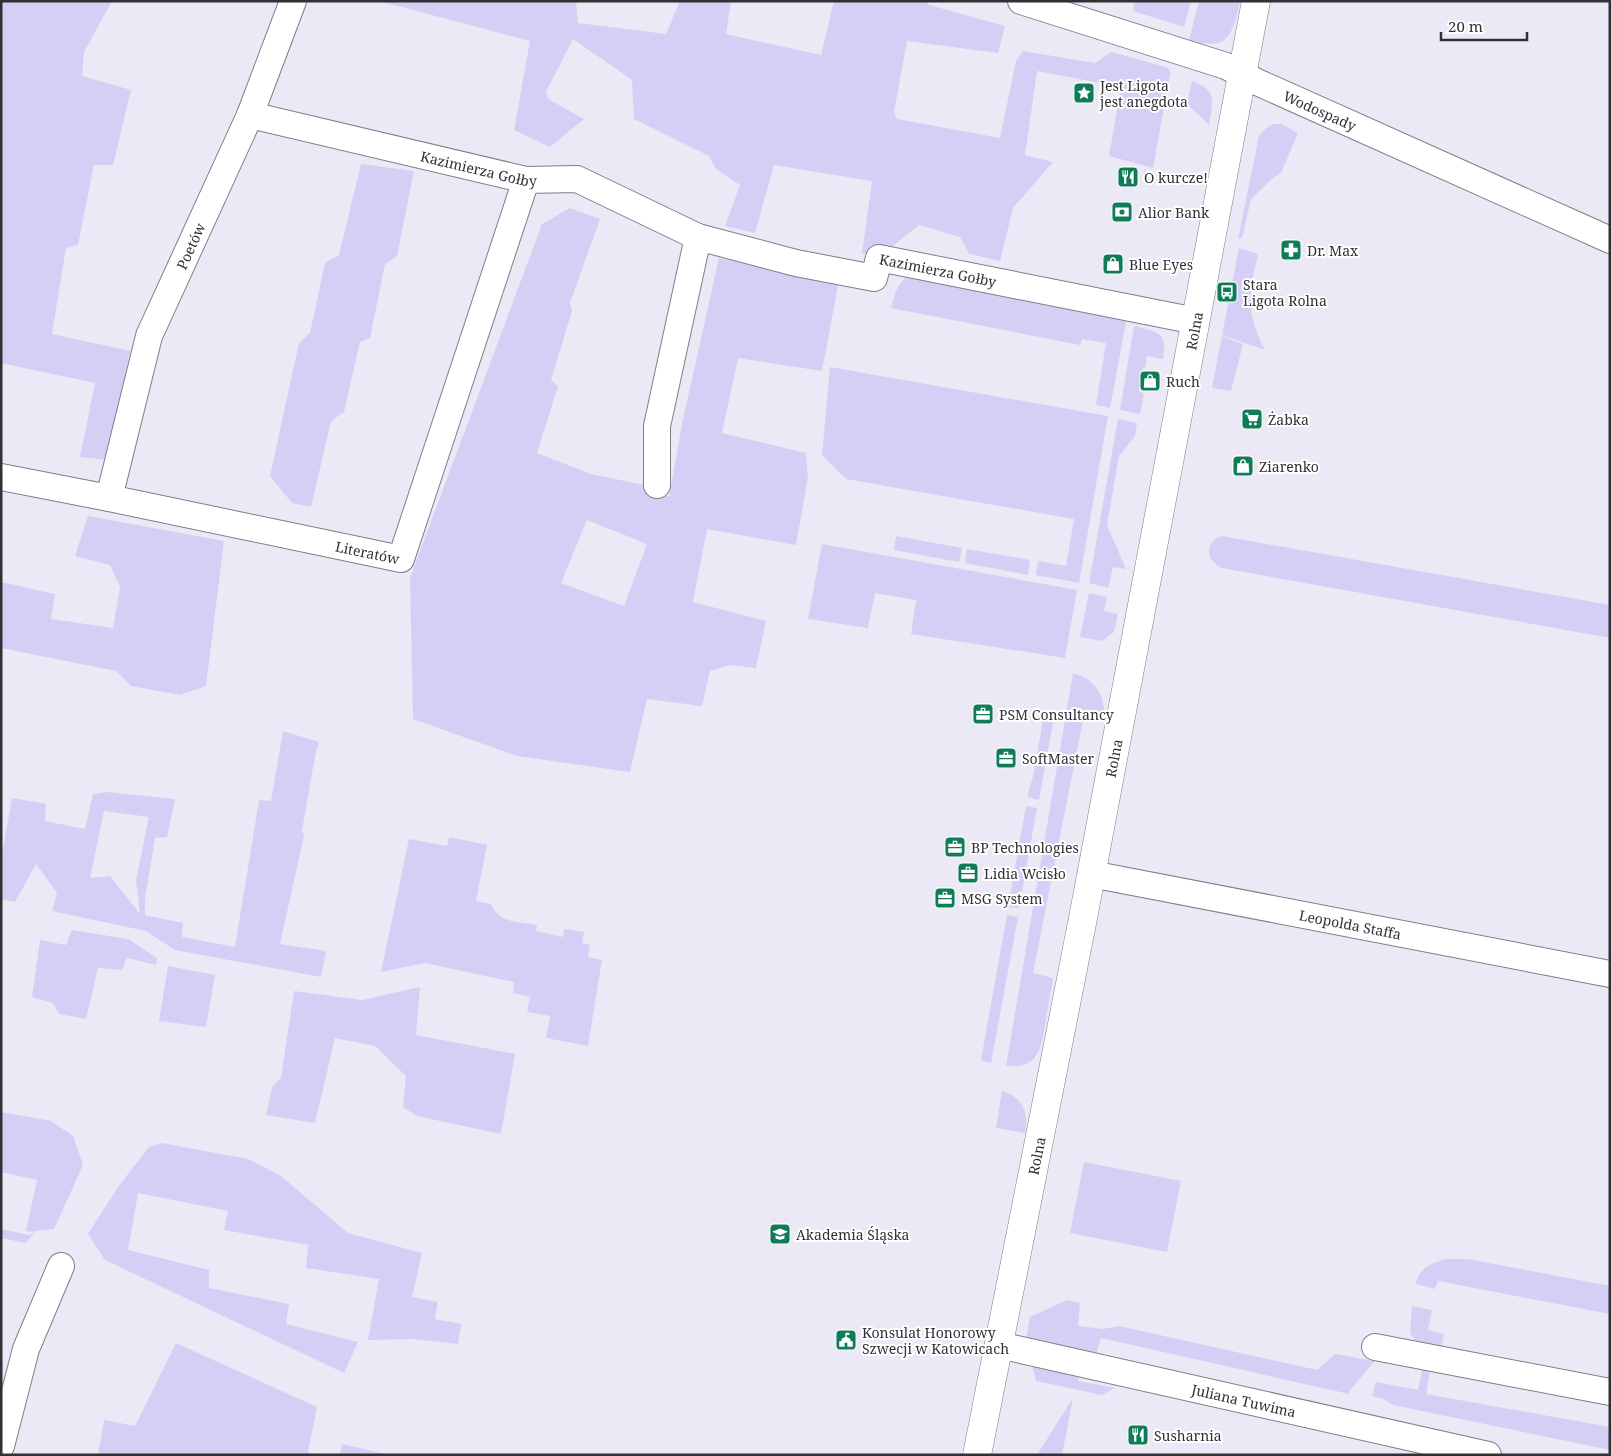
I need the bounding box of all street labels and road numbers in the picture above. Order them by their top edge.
street label: Wodospady [1281,86,1360,135]
street label: Kazimierza Gołby [419,146,537,190]
street label: Poetów [171,219,209,272]
street label: Kazimierza Gołby [878,249,998,291]
street label: Rolna [1181,310,1207,351]
street label: Literatów [334,536,402,568]
street label: Rolna [1100,737,1126,779]
street label: Leopolda Staffa [1297,905,1403,943]
street label: Rolna [1023,1135,1049,1177]
street label: Juliana Tuwima [1189,1379,1298,1421]

